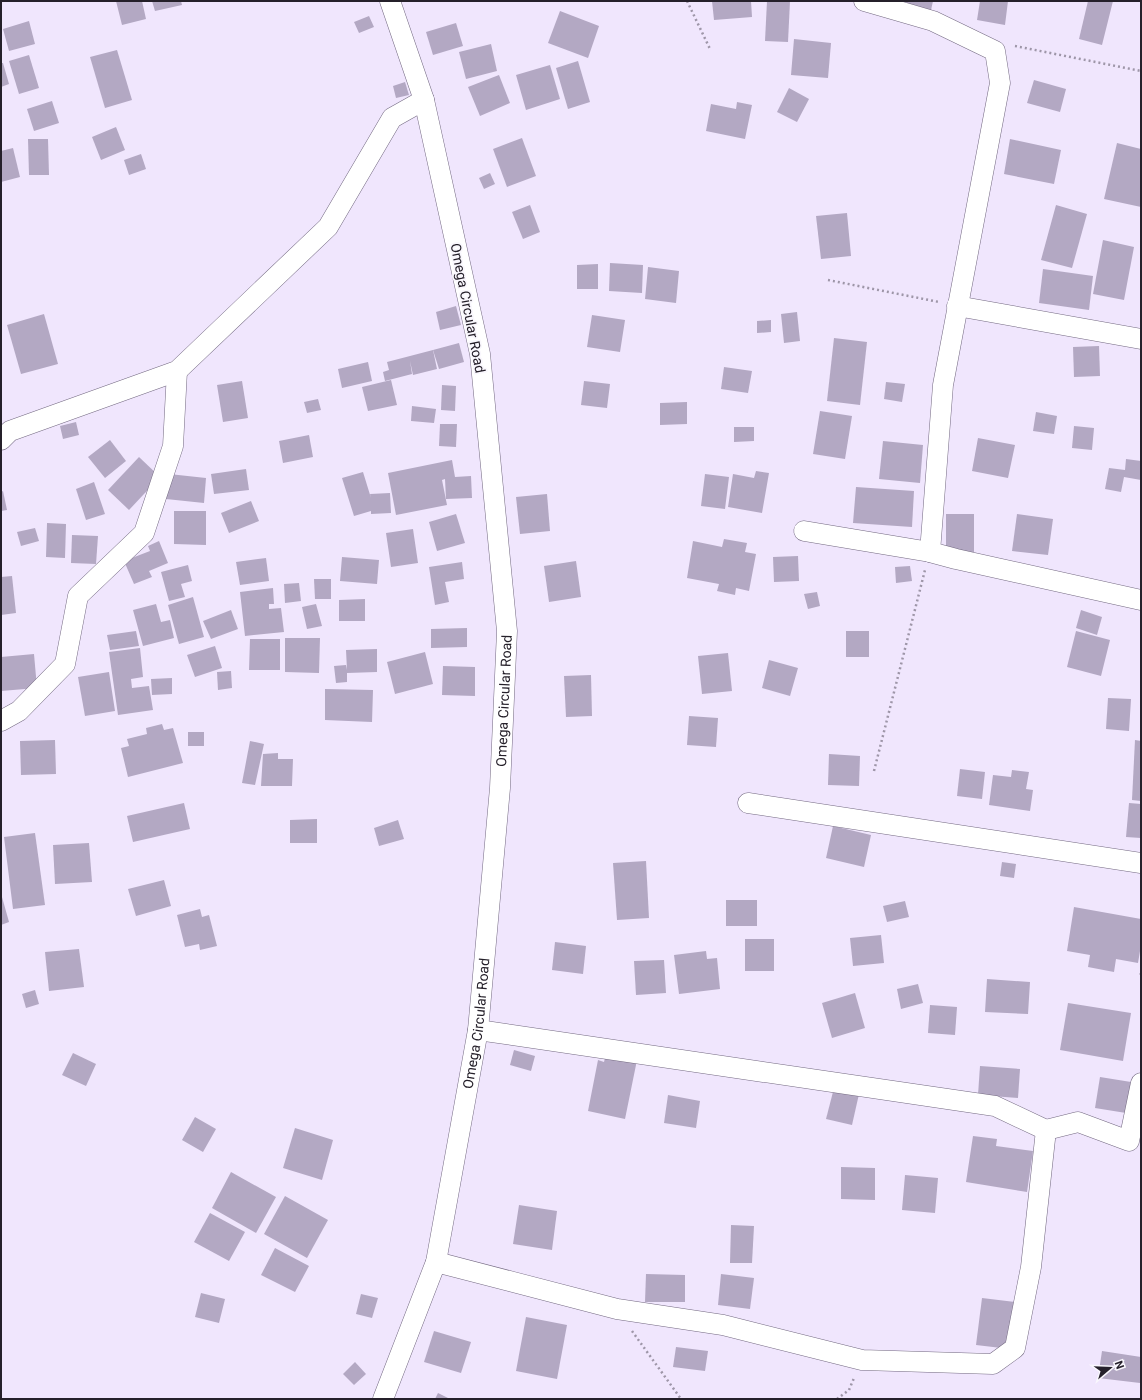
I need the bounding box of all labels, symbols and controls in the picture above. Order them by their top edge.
street label: Omega Circular Road [448,242,488,374]
street label: Omega Circular Road [493,634,515,767]
street label: Omega Circular Road [460,957,493,1090]
north arrow [1090,1348,1130,1388]
text: N [1112,1359,1126,1371]

